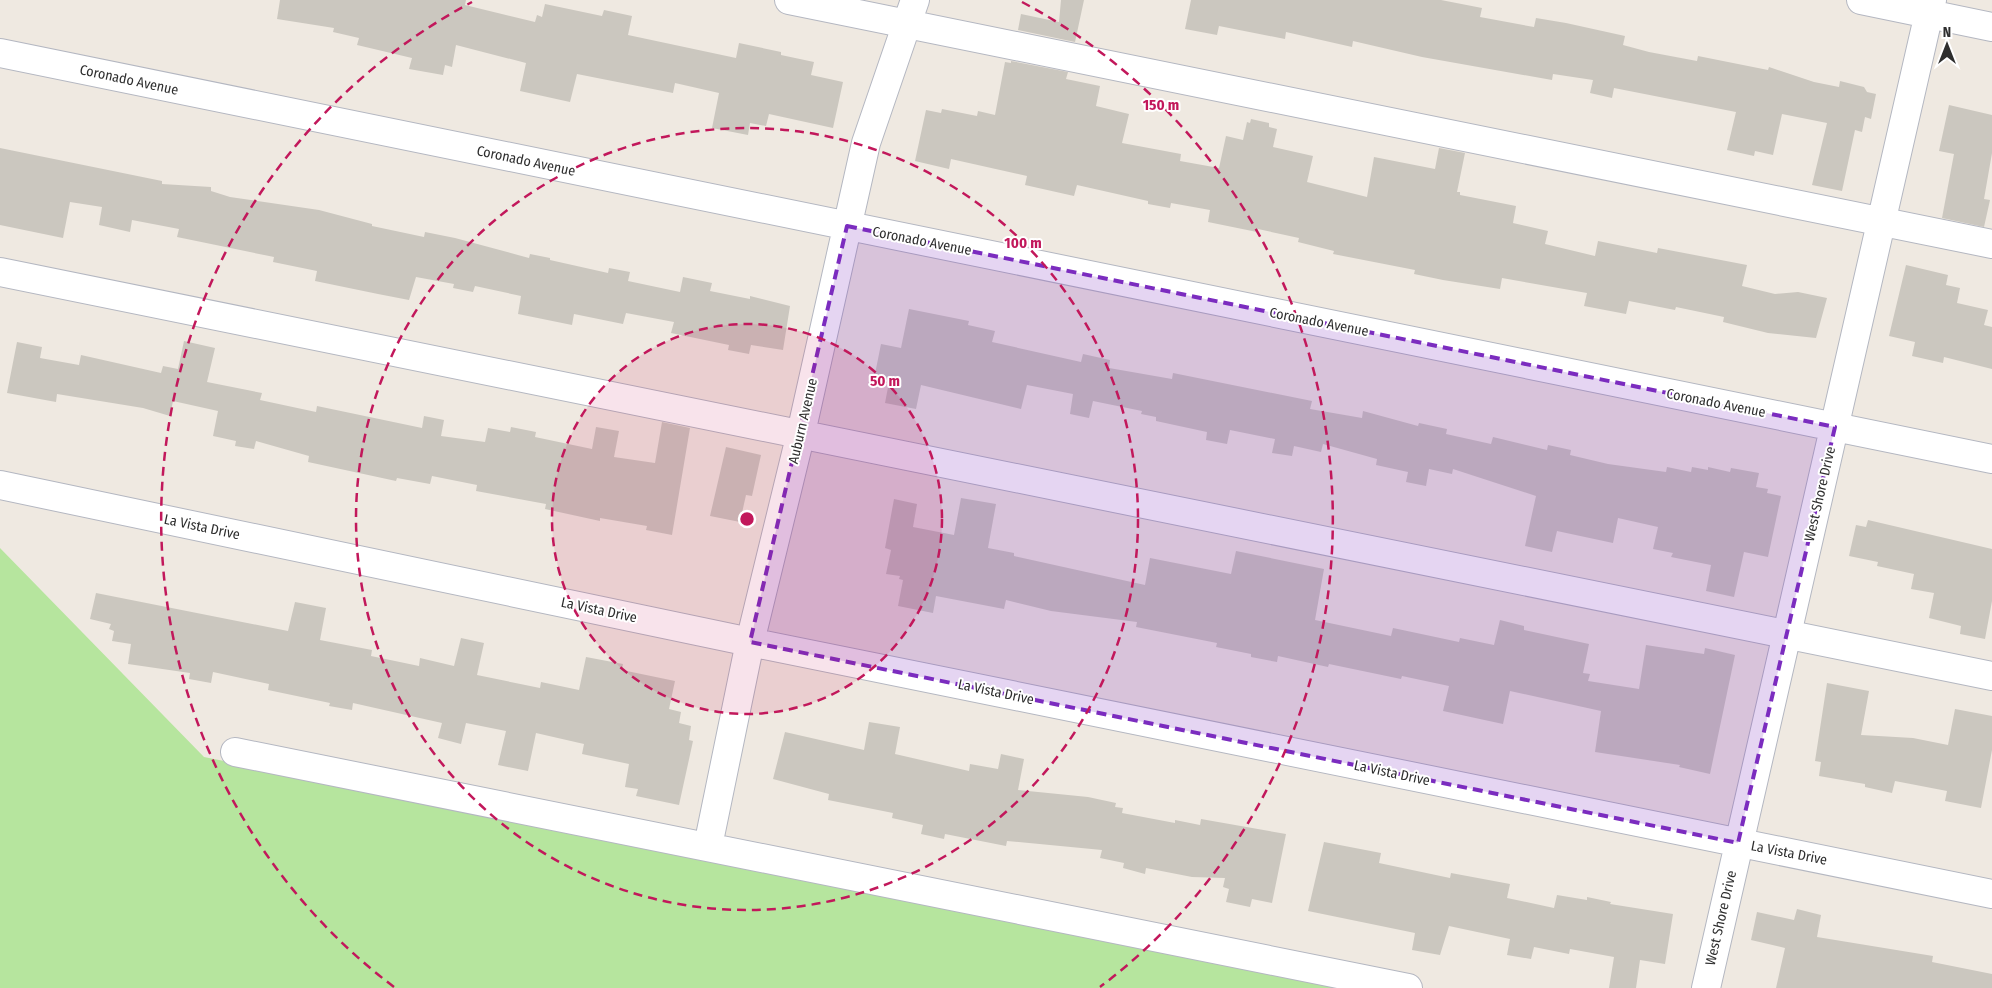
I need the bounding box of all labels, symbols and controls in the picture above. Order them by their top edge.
north arrow [1922,20,1972,70]
text: N [1943,24,1951,41]
street label: Coronado Avenue [78,61,180,99]
text: 150 m [1143,96,1179,114]
street label: Coronado Avenue [475,142,577,180]
street label: Coronado Avenue [871,223,973,259]
text: 100 m [1004,234,1042,252]
street label: Coronado Avenue [1268,304,1370,340]
text: 50 m [870,372,900,390]
street label: Auburn Avenue [785,377,821,465]
street label: Coronado Avenue [1665,385,1767,421]
street label: West Shore Drive [1801,445,1839,543]
centre of rings [738,510,756,528]
street label: La Vista Drive [162,511,242,543]
street label: La Vista Drive [559,594,639,626]
street label: La Vista Drive [956,676,1036,708]
street label: La Vista Drive [1352,757,1432,789]
street label: La Vista Drive [1750,837,1829,869]
street label: West Shore Drive [1702,869,1740,967]

